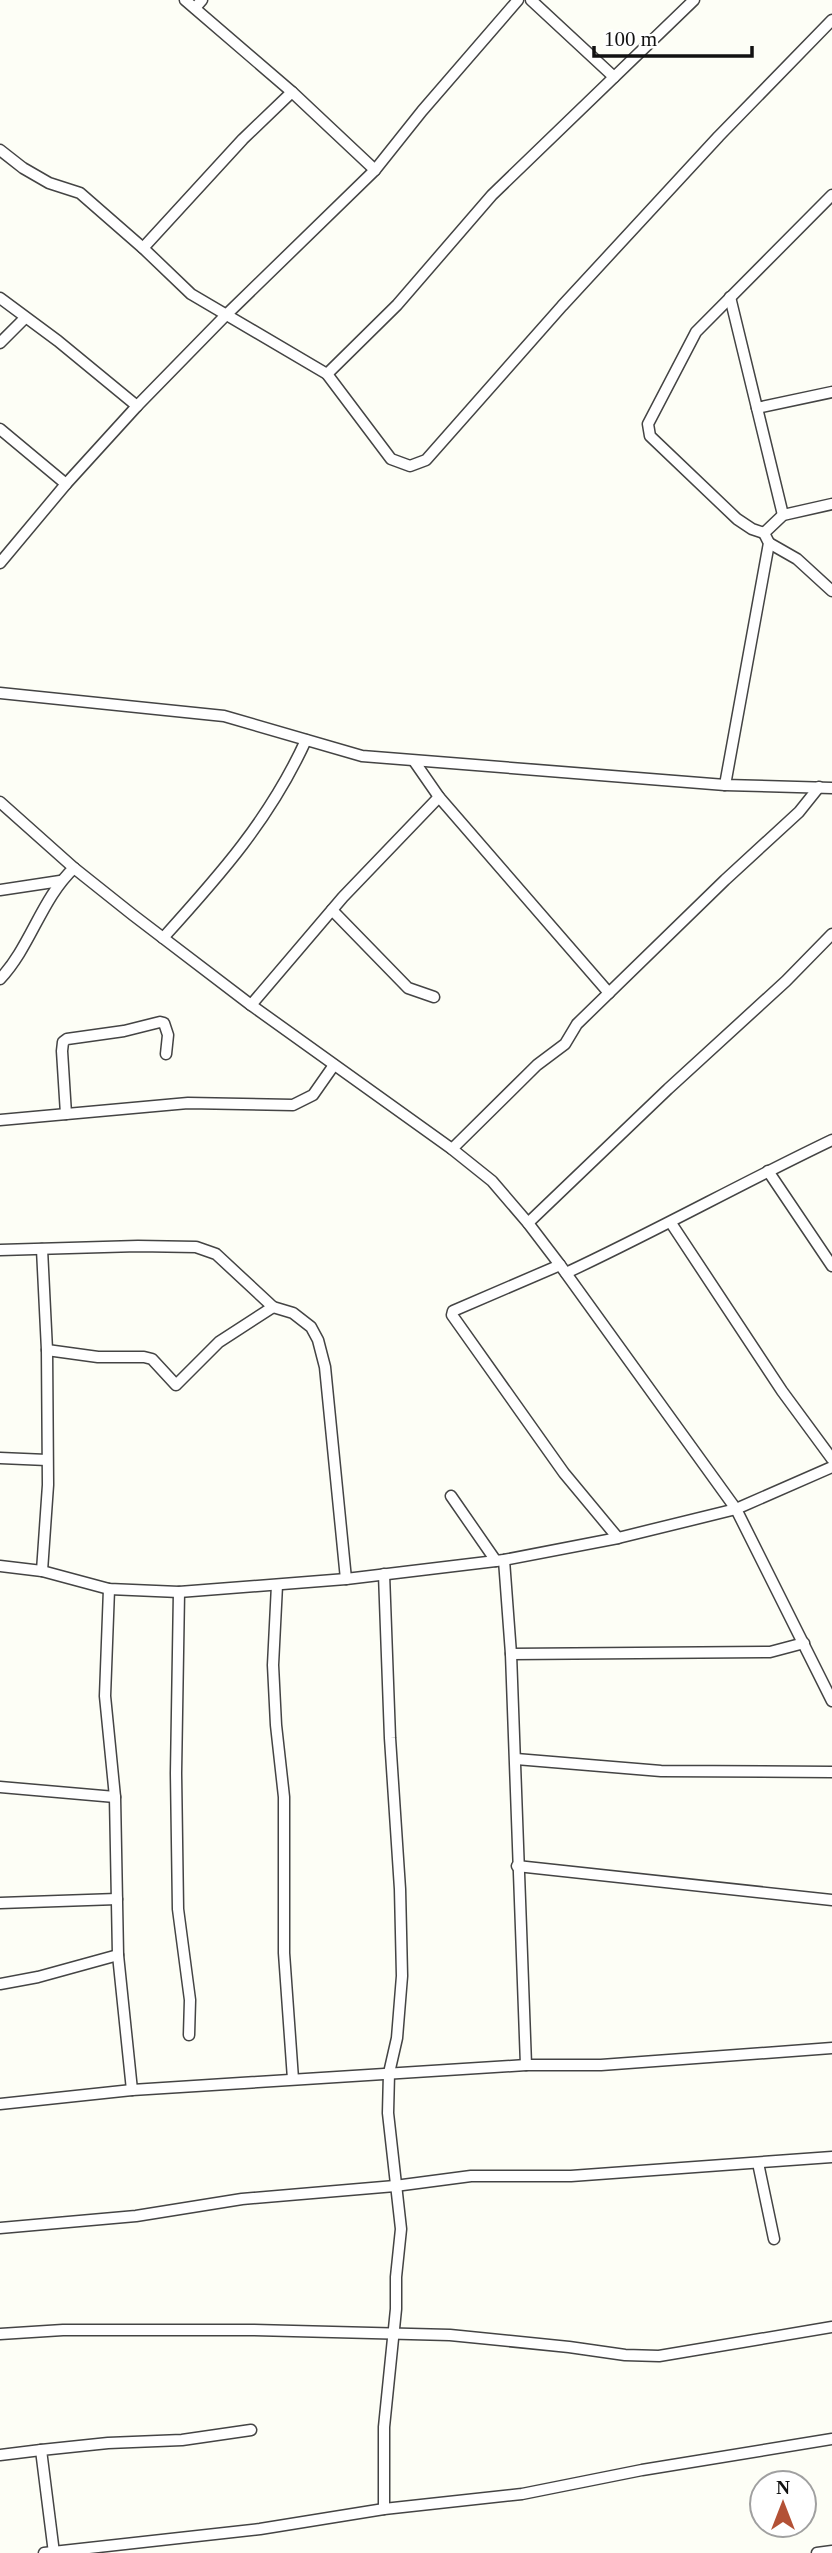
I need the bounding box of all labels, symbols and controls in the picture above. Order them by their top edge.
scale bar [594,14,752,58]
text: 100 m [604,27,657,51]
north arrow [748,2469,818,2539]
text: N [776,2477,790,2498]

